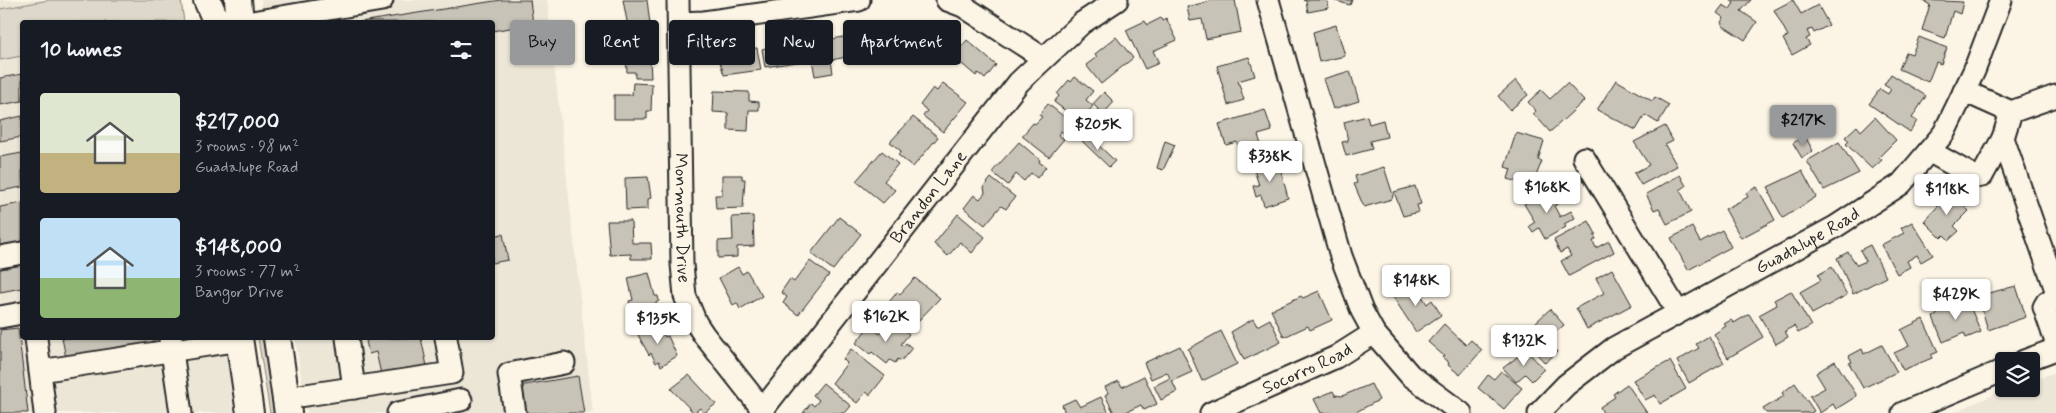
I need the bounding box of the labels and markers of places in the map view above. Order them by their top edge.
pin: $217K [1768,104,1838,147]
pin: $205K [1063,108,1133,151]
pin: $338K [1235,140,1305,183]
pin: $168K [1512,172,1582,214]
pin: $118K [1912,174,1982,216]
pin: $148K [1381,264,1451,307]
pin: $429K [1921,278,1991,321]
pin: $162K [851,300,921,343]
pin: $135K [623,302,693,345]
pin: $132K [1489,324,1559,367]

